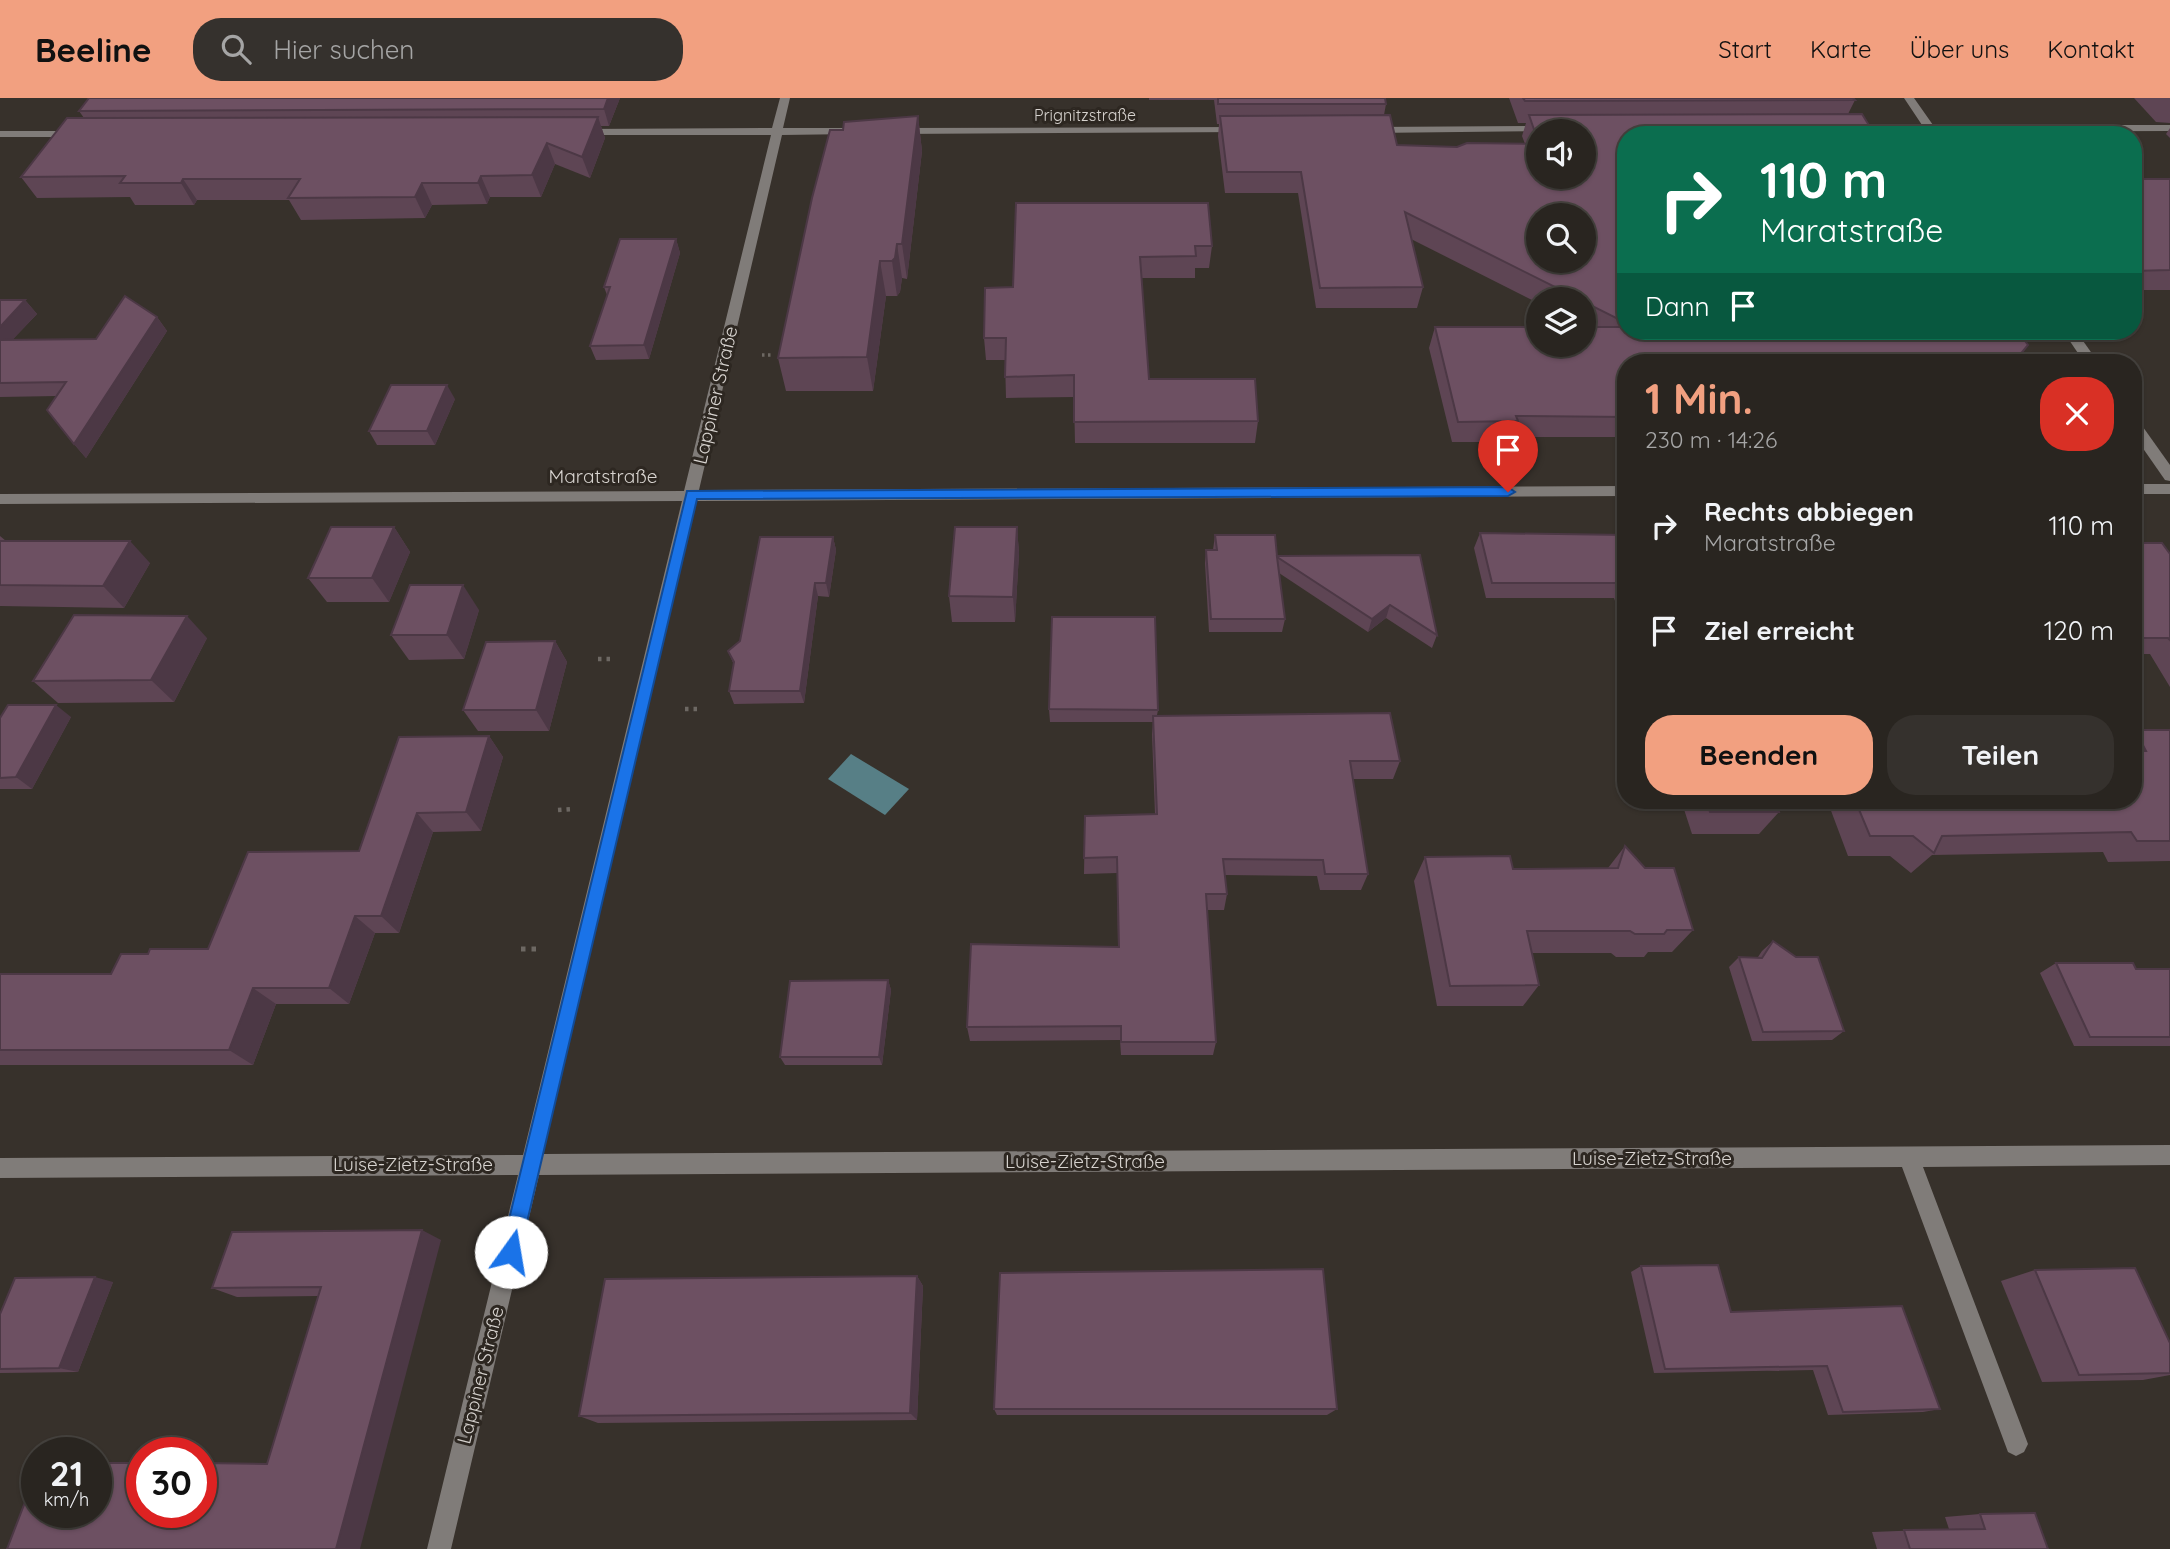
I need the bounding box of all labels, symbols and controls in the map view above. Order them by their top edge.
search box [193,18,683,81]
text: Beeline [35,29,151,70]
icon: search [217,30,255,68]
text: Hier suchen [273,33,414,66]
text: Start [1718,34,1772,64]
text: Karte [1810,34,1871,64]
text: Über uns [1909,34,2009,64]
text: Kontakt [2047,34,2135,64]
street label: Prignitzstraße [1034,105,1136,125]
map controls [1526,119,1596,357]
button: sound [1526,119,1596,189]
text: 110 m [1760,149,1887,210]
icon: right [1645,154,1736,245]
button: search [1526,203,1596,273]
text: Maratstraße [1760,210,1943,250]
button: layers [1526,287,1596,357]
icon: arrive [1724,287,1762,325]
text: Dann [1645,290,1710,323]
street label: Lappiner Straße [687,324,743,466]
text: 1 Min. [1645,372,1753,425]
button: close [2040,377,2114,451]
pin [1478,420,1538,492]
text: 230 m · 14:26 [1645,425,1777,454]
icon: arrive [1489,431,1527,469]
street label: Maratstraße [549,464,657,488]
text: Rechts abbiegen [1704,495,1914,528]
icon: right [1645,507,1683,545]
text: 110 m [2048,509,2114,542]
text: Maratstraße [1704,528,1836,557]
icon: arrive [1645,612,1683,650]
text: Ziel erreicht [1704,614,1855,647]
text: 120 m [2044,614,2114,647]
button: Beenden [1645,715,1873,795]
button: Teilen [1887,715,2114,795]
street label: Luise-Zietz-Straße [1572,1146,1732,1170]
street label: Luise-Zietz-Straße [1005,1149,1165,1173]
street label: Luise-Zietz-Straße [333,1152,493,1176]
position arrow [474,1215,548,1289]
street label: Lappiner Straße [451,1304,509,1446]
speed limit sign: 30 [126,1437,217,1528]
text: 21 [50,1451,83,1495]
text: km/h [44,1488,89,1511]

